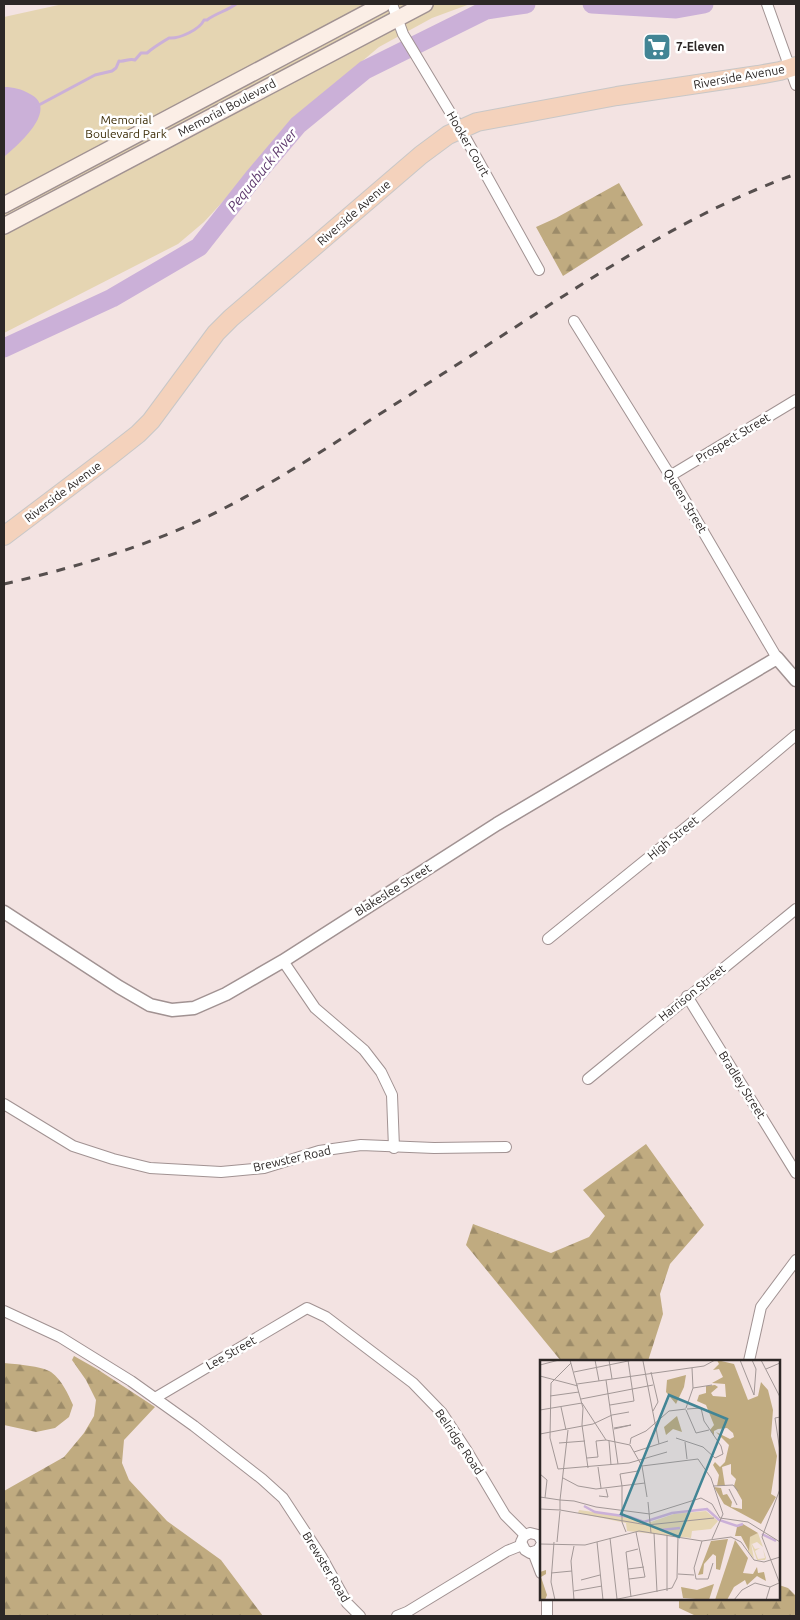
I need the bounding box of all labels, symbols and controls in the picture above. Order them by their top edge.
supermarket icon: 7-Eleven [642,32,672,62]
place label: 7-Eleven [676,40,725,53]
street label: Riverside Avenue [692,62,786,91]
street label: Memorial Boulevard [176,76,278,139]
street label: Hooker Court [445,109,492,179]
park label: Memorial Boulevard Park [85,113,167,140]
water label: Pequabuck River [224,125,300,214]
street label: Riverside Avenue [315,177,393,248]
street label: Prospect Street [693,410,772,465]
street label: Riverside Avenue [22,459,103,525]
street label: Queen Street [661,466,710,535]
street label: High Street [645,813,701,862]
street label: Blakeslee Street [352,861,433,918]
street label: Harrison Street [656,962,728,1023]
street label: Bradley Street [716,1049,769,1121]
street label: Brewster Road [252,1143,332,1174]
street label: Lee Street [203,1333,258,1372]
inset map [540,1360,780,1600]
street label: Belridge Road [433,1407,486,1477]
street label: Brewster Road [300,1529,352,1604]

